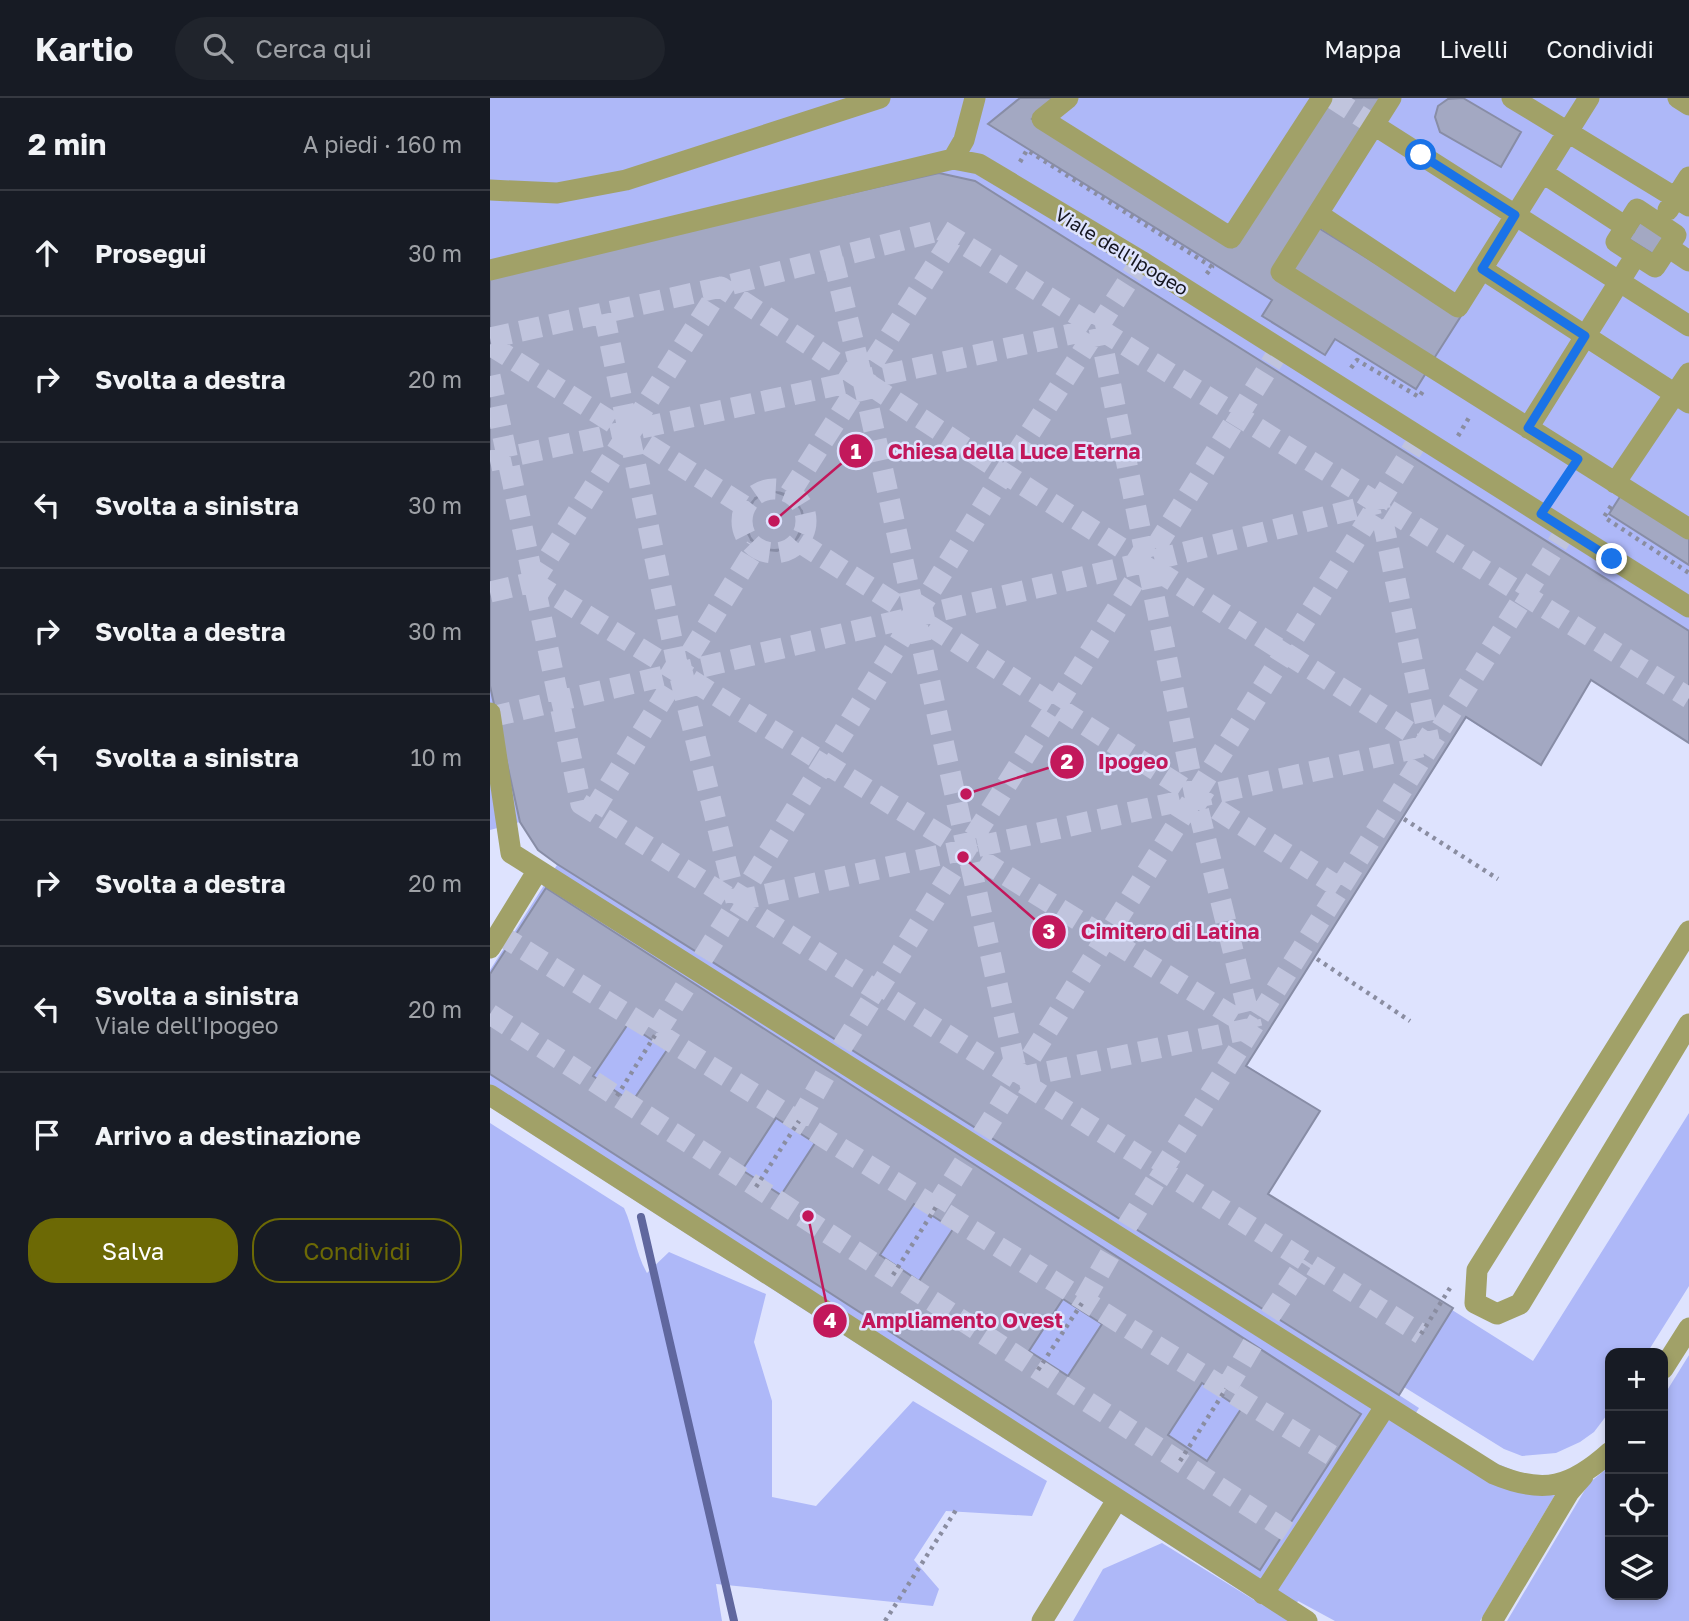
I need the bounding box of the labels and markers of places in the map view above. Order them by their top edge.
callout: Chiesa della Luce Eterna [839,430,1154,472]
callout: Ipogeo [1049,741,1183,783]
callout: Cimitero di Latina [1032,911,1273,953]
callout: Ampliamento Ovest [813,1300,1077,1342]

